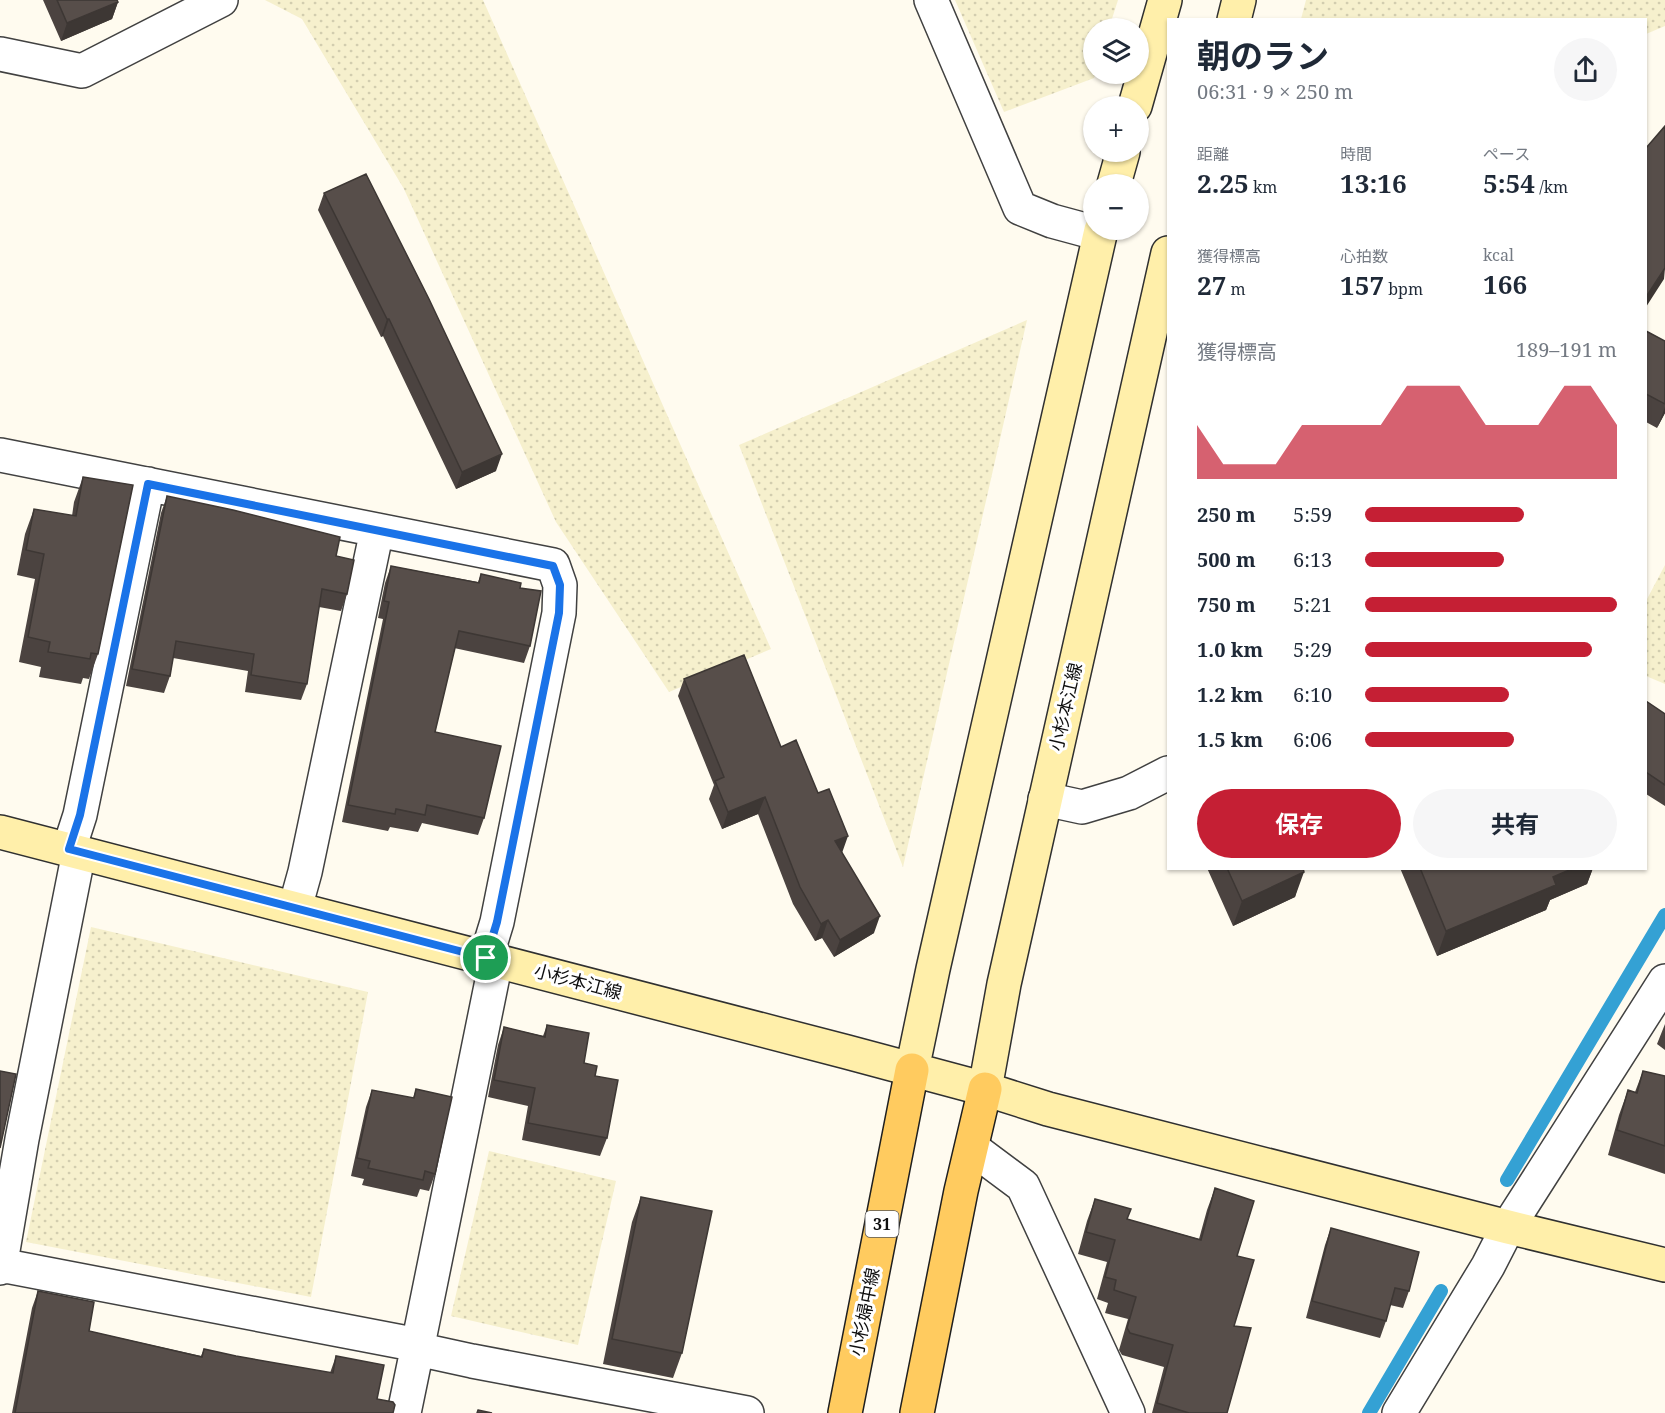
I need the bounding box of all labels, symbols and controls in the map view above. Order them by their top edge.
map controls [1083,18,1149,240]
button: layers [1083,18,1149,84]
text: 朝のラン [1197,33,1329,78]
button: share [1554,38,1617,101]
text: 06:31 · 9 × 250 m [1197,78,1353,105]
button: + [1083,96,1149,162]
text: 距離 [1197,143,1229,165]
text: 時間 [1340,143,1372,165]
text: ペース [1483,143,1530,165]
text: 2.25 [1197,165,1249,201]
text: 13:16 [1340,165,1407,201]
text: 5:54 [1483,165,1535,201]
button: − [1083,174,1149,240]
text: km [1249,176,1277,198]
text: /km [1535,176,1568,198]
text: kcal [1483,244,1514,266]
text: 獲得標高 [1197,245,1261,267]
text: 心拍数 [1340,245,1388,267]
text: 166 [1483,266,1527,302]
text: 27 [1197,267,1226,303]
text: 157 [1340,267,1384,303]
text: m [1226,278,1246,300]
text: bpm [1384,278,1423,300]
text: 189–191 m [1516,336,1617,363]
text: 獲得標高 [1197,338,1277,365]
text: 250 m [1197,501,1256,528]
text: 5:59 [1293,501,1332,528]
text: 500 m [1197,546,1256,573]
text: 6:13 [1293,546,1332,573]
text: 750 m [1197,591,1256,618]
text: 5:21 [1293,591,1332,618]
text: 1.0 km [1197,636,1263,663]
text: 5:29 [1293,636,1332,663]
street label: 小杉本江線 [1043,660,1087,753]
text: 1.2 km [1197,681,1263,708]
text: 6:10 [1293,681,1332,708]
text: 1.5 km [1197,726,1263,753]
text: 6:06 [1293,726,1332,753]
button: 保存 [1197,789,1401,858]
button: 共有 [1413,789,1617,858]
pin [460,932,511,983]
icon: arrive [469,941,502,974]
street label: 小杉本江線 [532,958,625,1004]
road number: 31 [866,1211,898,1237]
street label: 小杉婦中線 [844,1265,884,1358]

